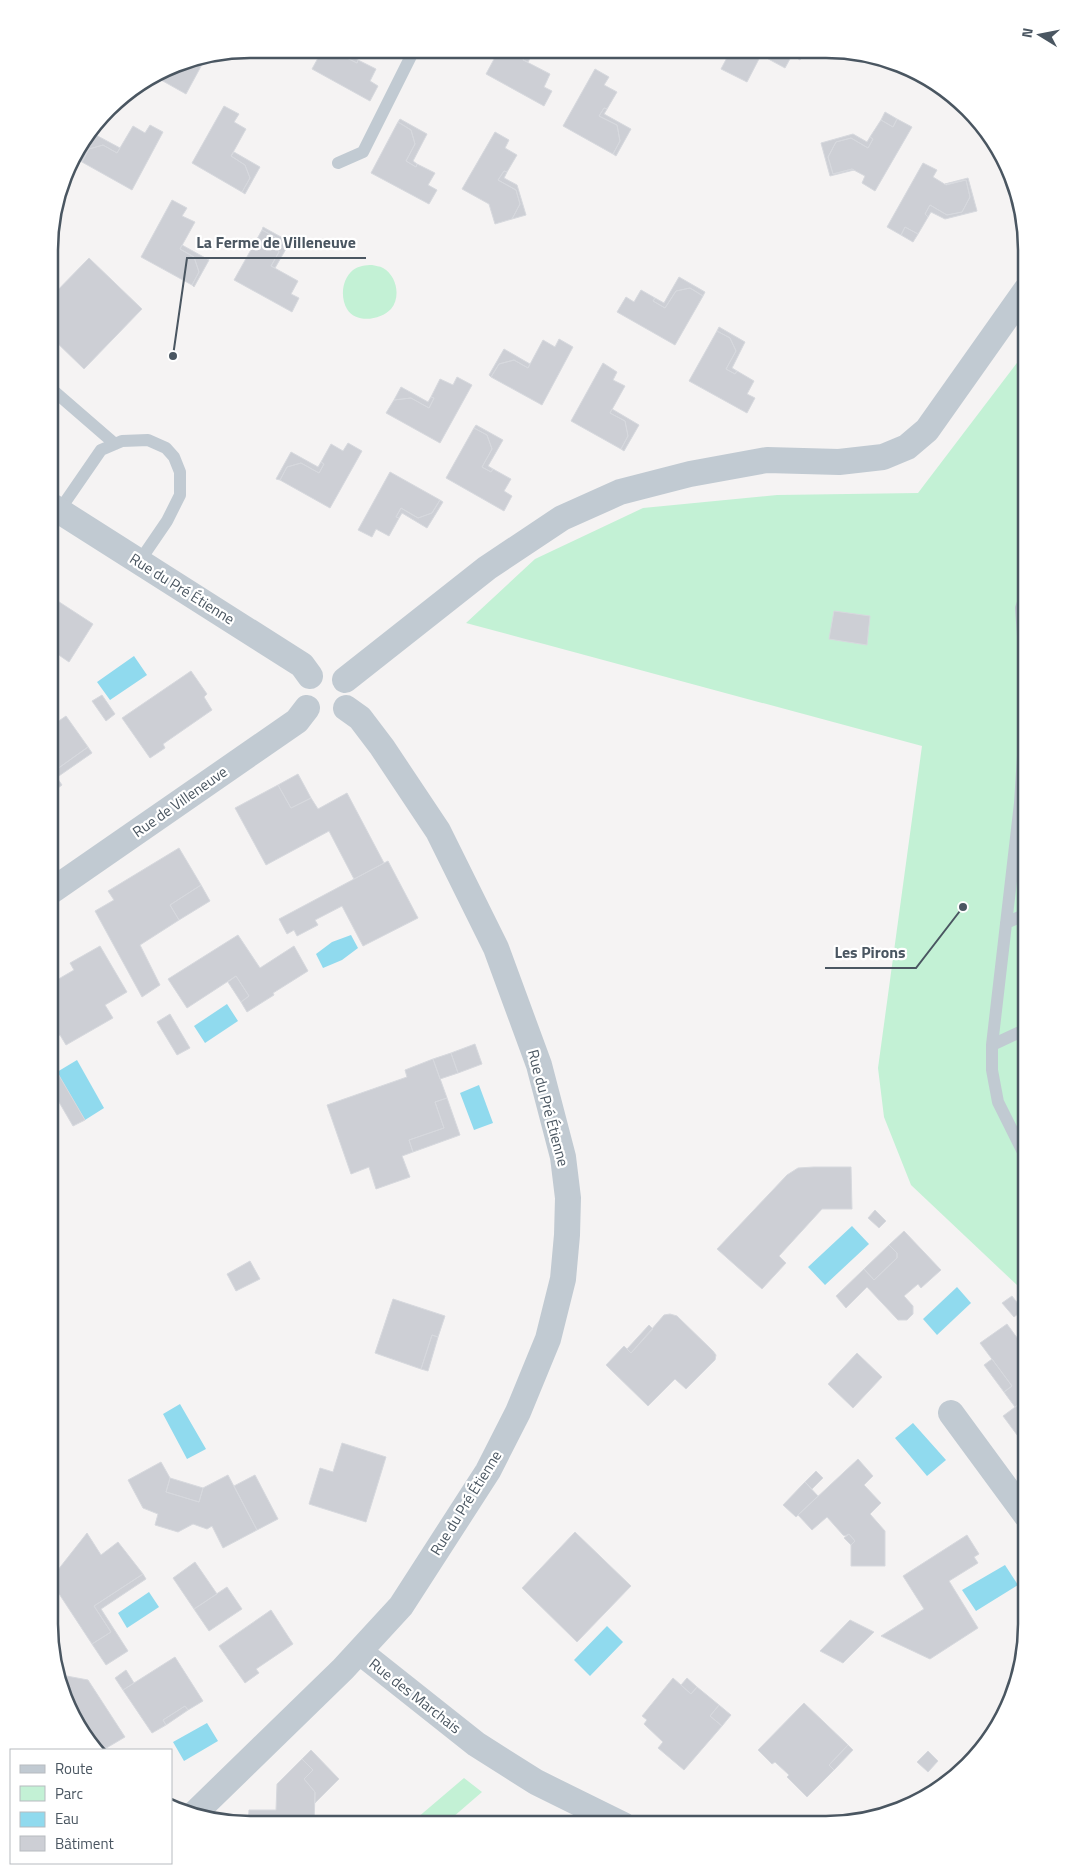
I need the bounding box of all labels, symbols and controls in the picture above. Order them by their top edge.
north arrow [1015,10,1065,60]
text: N [1016,26,1038,39]
callout: La Ferme de Villeneuve [187,227,366,258]
text: La Ferme de Villeneuve [196,230,356,254]
street label: Rue du Pré Étienne [125,547,239,630]
street label: Rue de Villeneuve [127,760,232,843]
callout: Les Pirons [825,937,916,968]
text: Les Pirons [834,940,906,964]
street label: Rue du Pré Étienne [522,1047,575,1169]
street label: Rue du Pré Étienne [424,1446,507,1560]
street label: Rue des Marchais [364,1652,466,1739]
legend [10,1749,172,1864]
text: Route [55,1757,93,1780]
text: Parc [55,1782,83,1805]
text: Eau [55,1807,79,1830]
text: Bâtiment [55,1832,114,1855]

